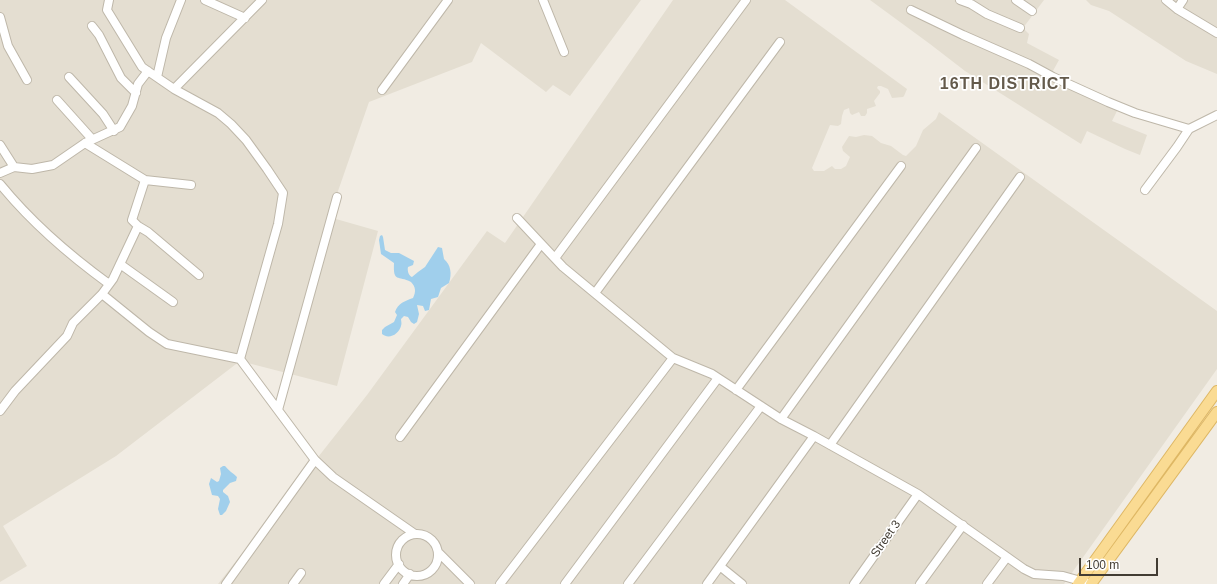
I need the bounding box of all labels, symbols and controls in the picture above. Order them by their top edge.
district label: 16TH DISTRICT [940,75,1070,95]
street label: Street 3 [868,518,904,560]
scale bar [1081,550,1160,576]
text: 100 m [1086,558,1119,572]

